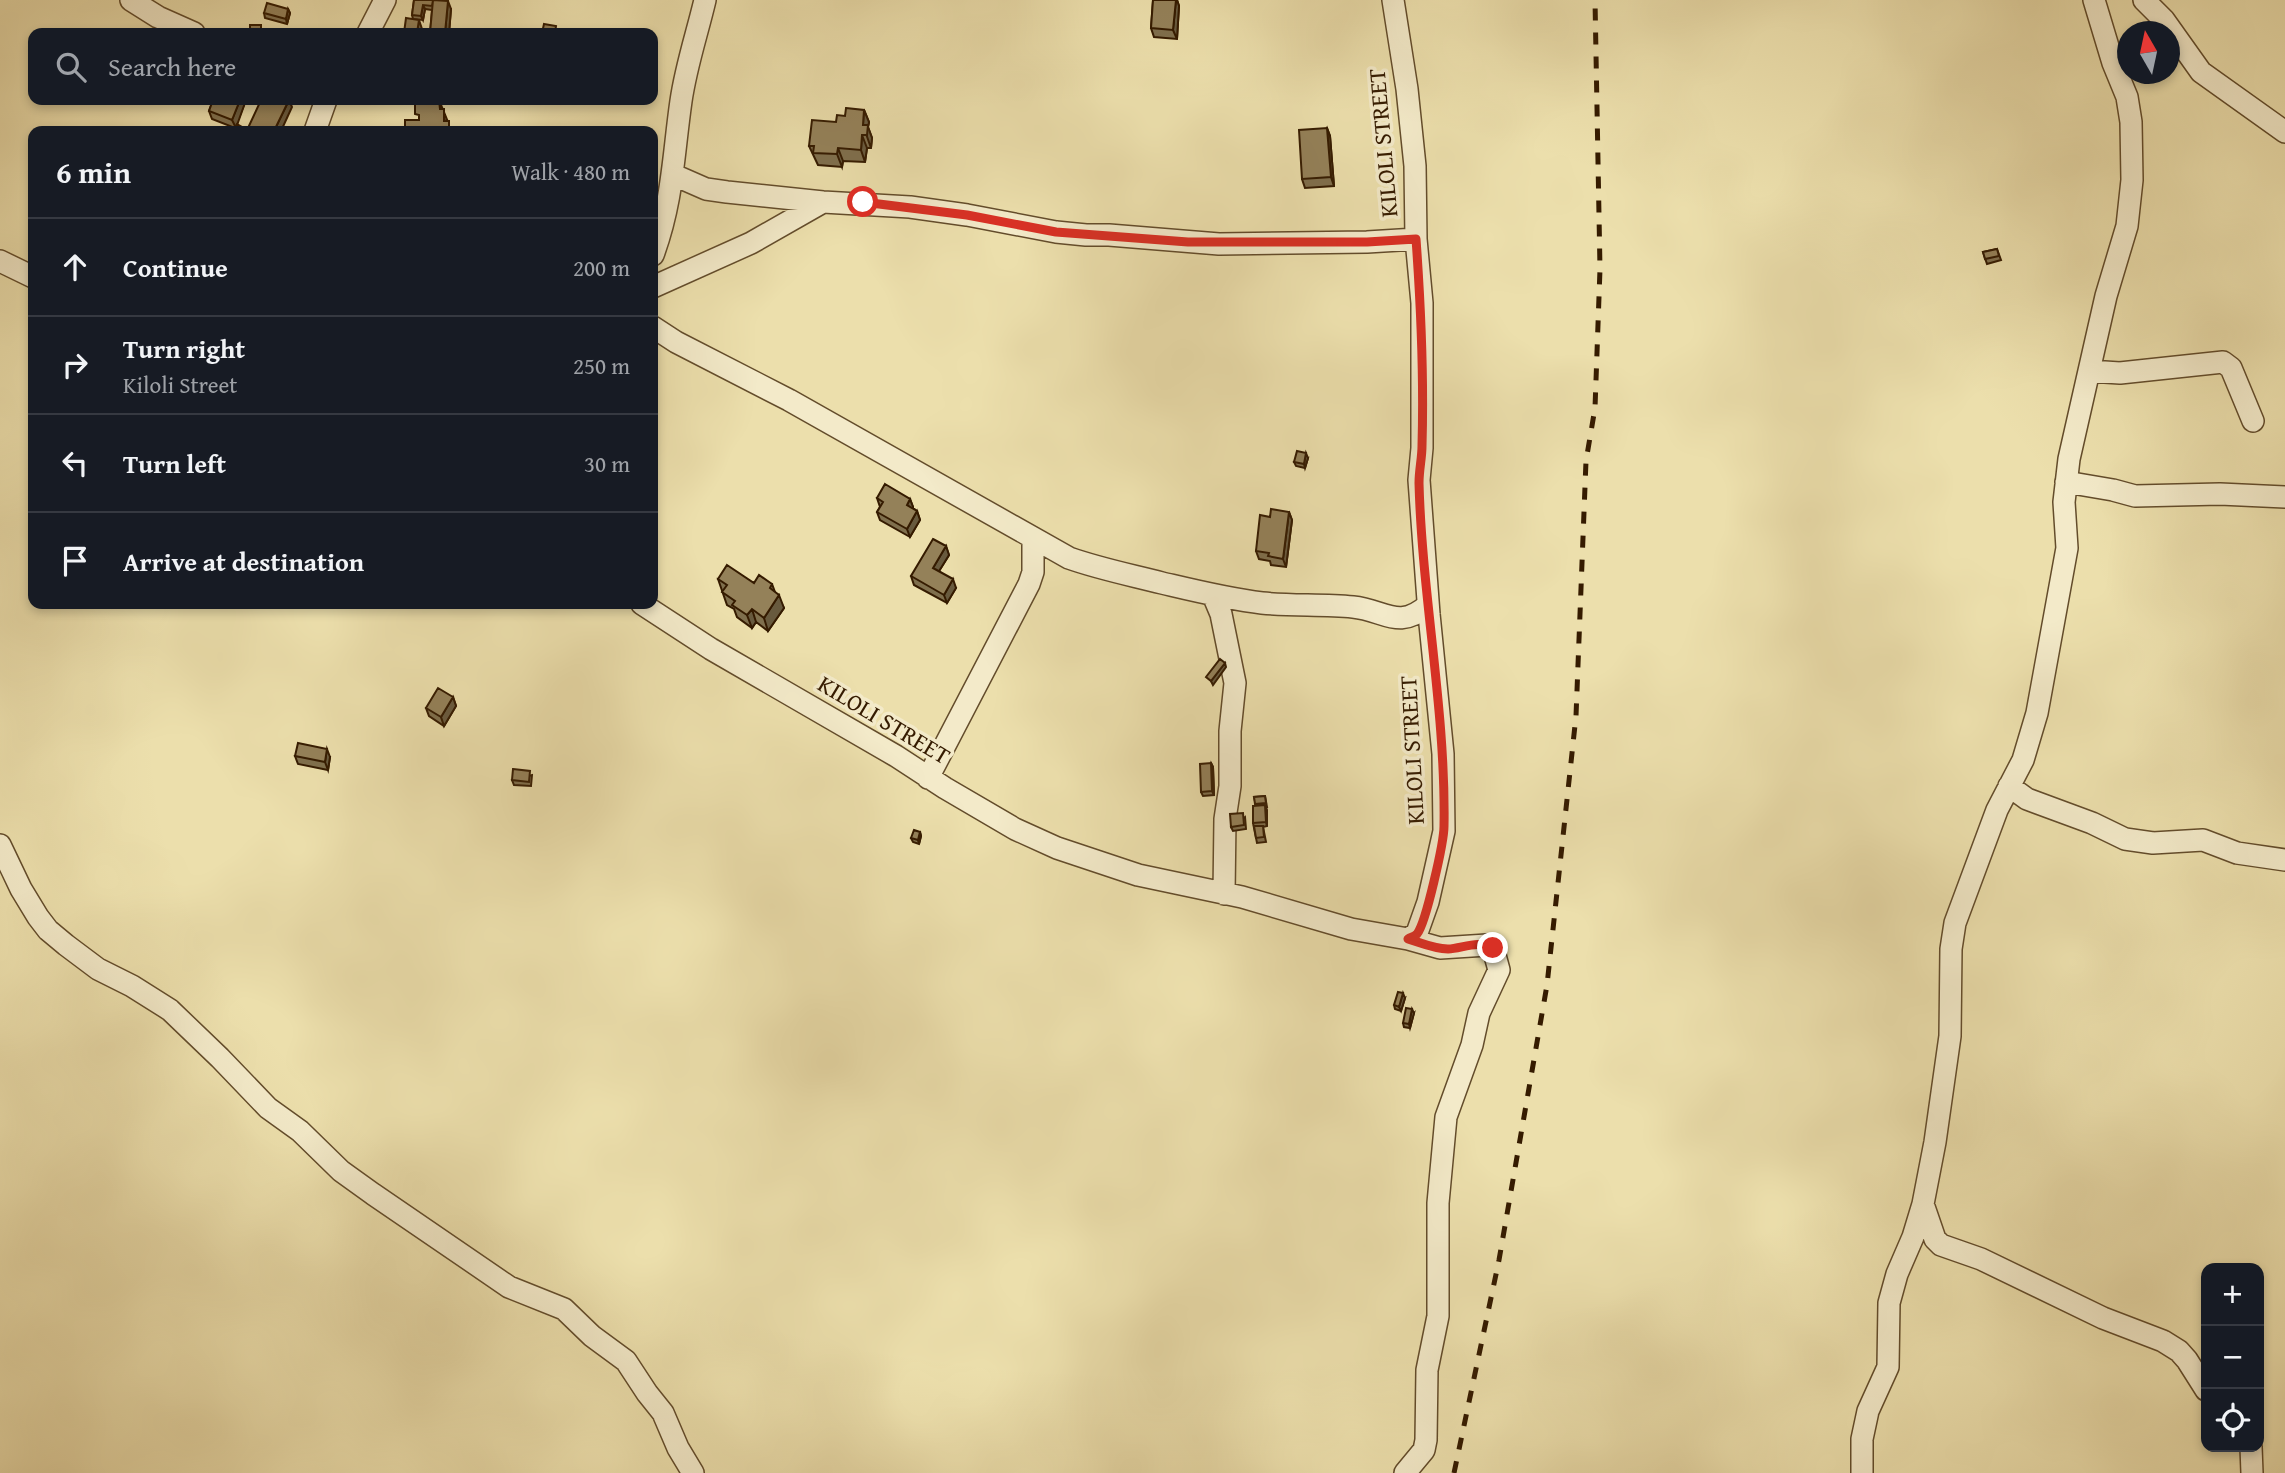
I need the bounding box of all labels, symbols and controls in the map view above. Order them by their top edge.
north arrow [2117,21,2180,84]
search box [28,28,658,105]
text: Search here [108,47,236,86]
icon: search [52,48,90,86]
street label: KILOLI STREET [1359,67,1406,219]
text: 6 min [56,150,131,194]
text: Walk · 480 m [511,155,630,188]
route start [847,186,878,217]
icon: ahead [56,248,94,286]
text: Continue [123,248,228,287]
text: 200 m [573,251,630,284]
text: Turn right [123,329,245,368]
icon: right [56,346,94,384]
text: 250 m [573,349,630,382]
text: Kiloli Street [123,368,237,401]
icon: left [56,444,94,482]
text: Turn left [123,444,226,483]
text: 30 m [584,447,630,480]
icon: arrive [56,542,94,580]
text: Arrive at destination [123,542,364,581]
street label: KILOLI STREET [811,666,957,773]
street label: KILOLI STREET [1390,675,1433,825]
route end [1477,932,1508,963]
map controls [2201,1263,2264,1452]
button: + [2201,1263,2264,1326]
button: − [2201,1326,2264,1389]
button: locate [2201,1389,2264,1452]

